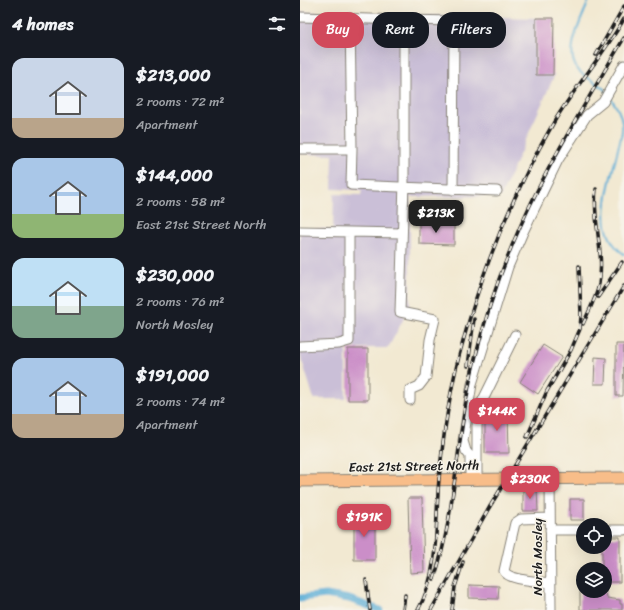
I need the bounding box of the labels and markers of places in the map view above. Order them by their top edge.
pin: $213K [408,200,464,234]
pin: $144K [469,398,525,432]
pin: $230K [502,466,558,500]
pin: $191K [336,504,392,538]

